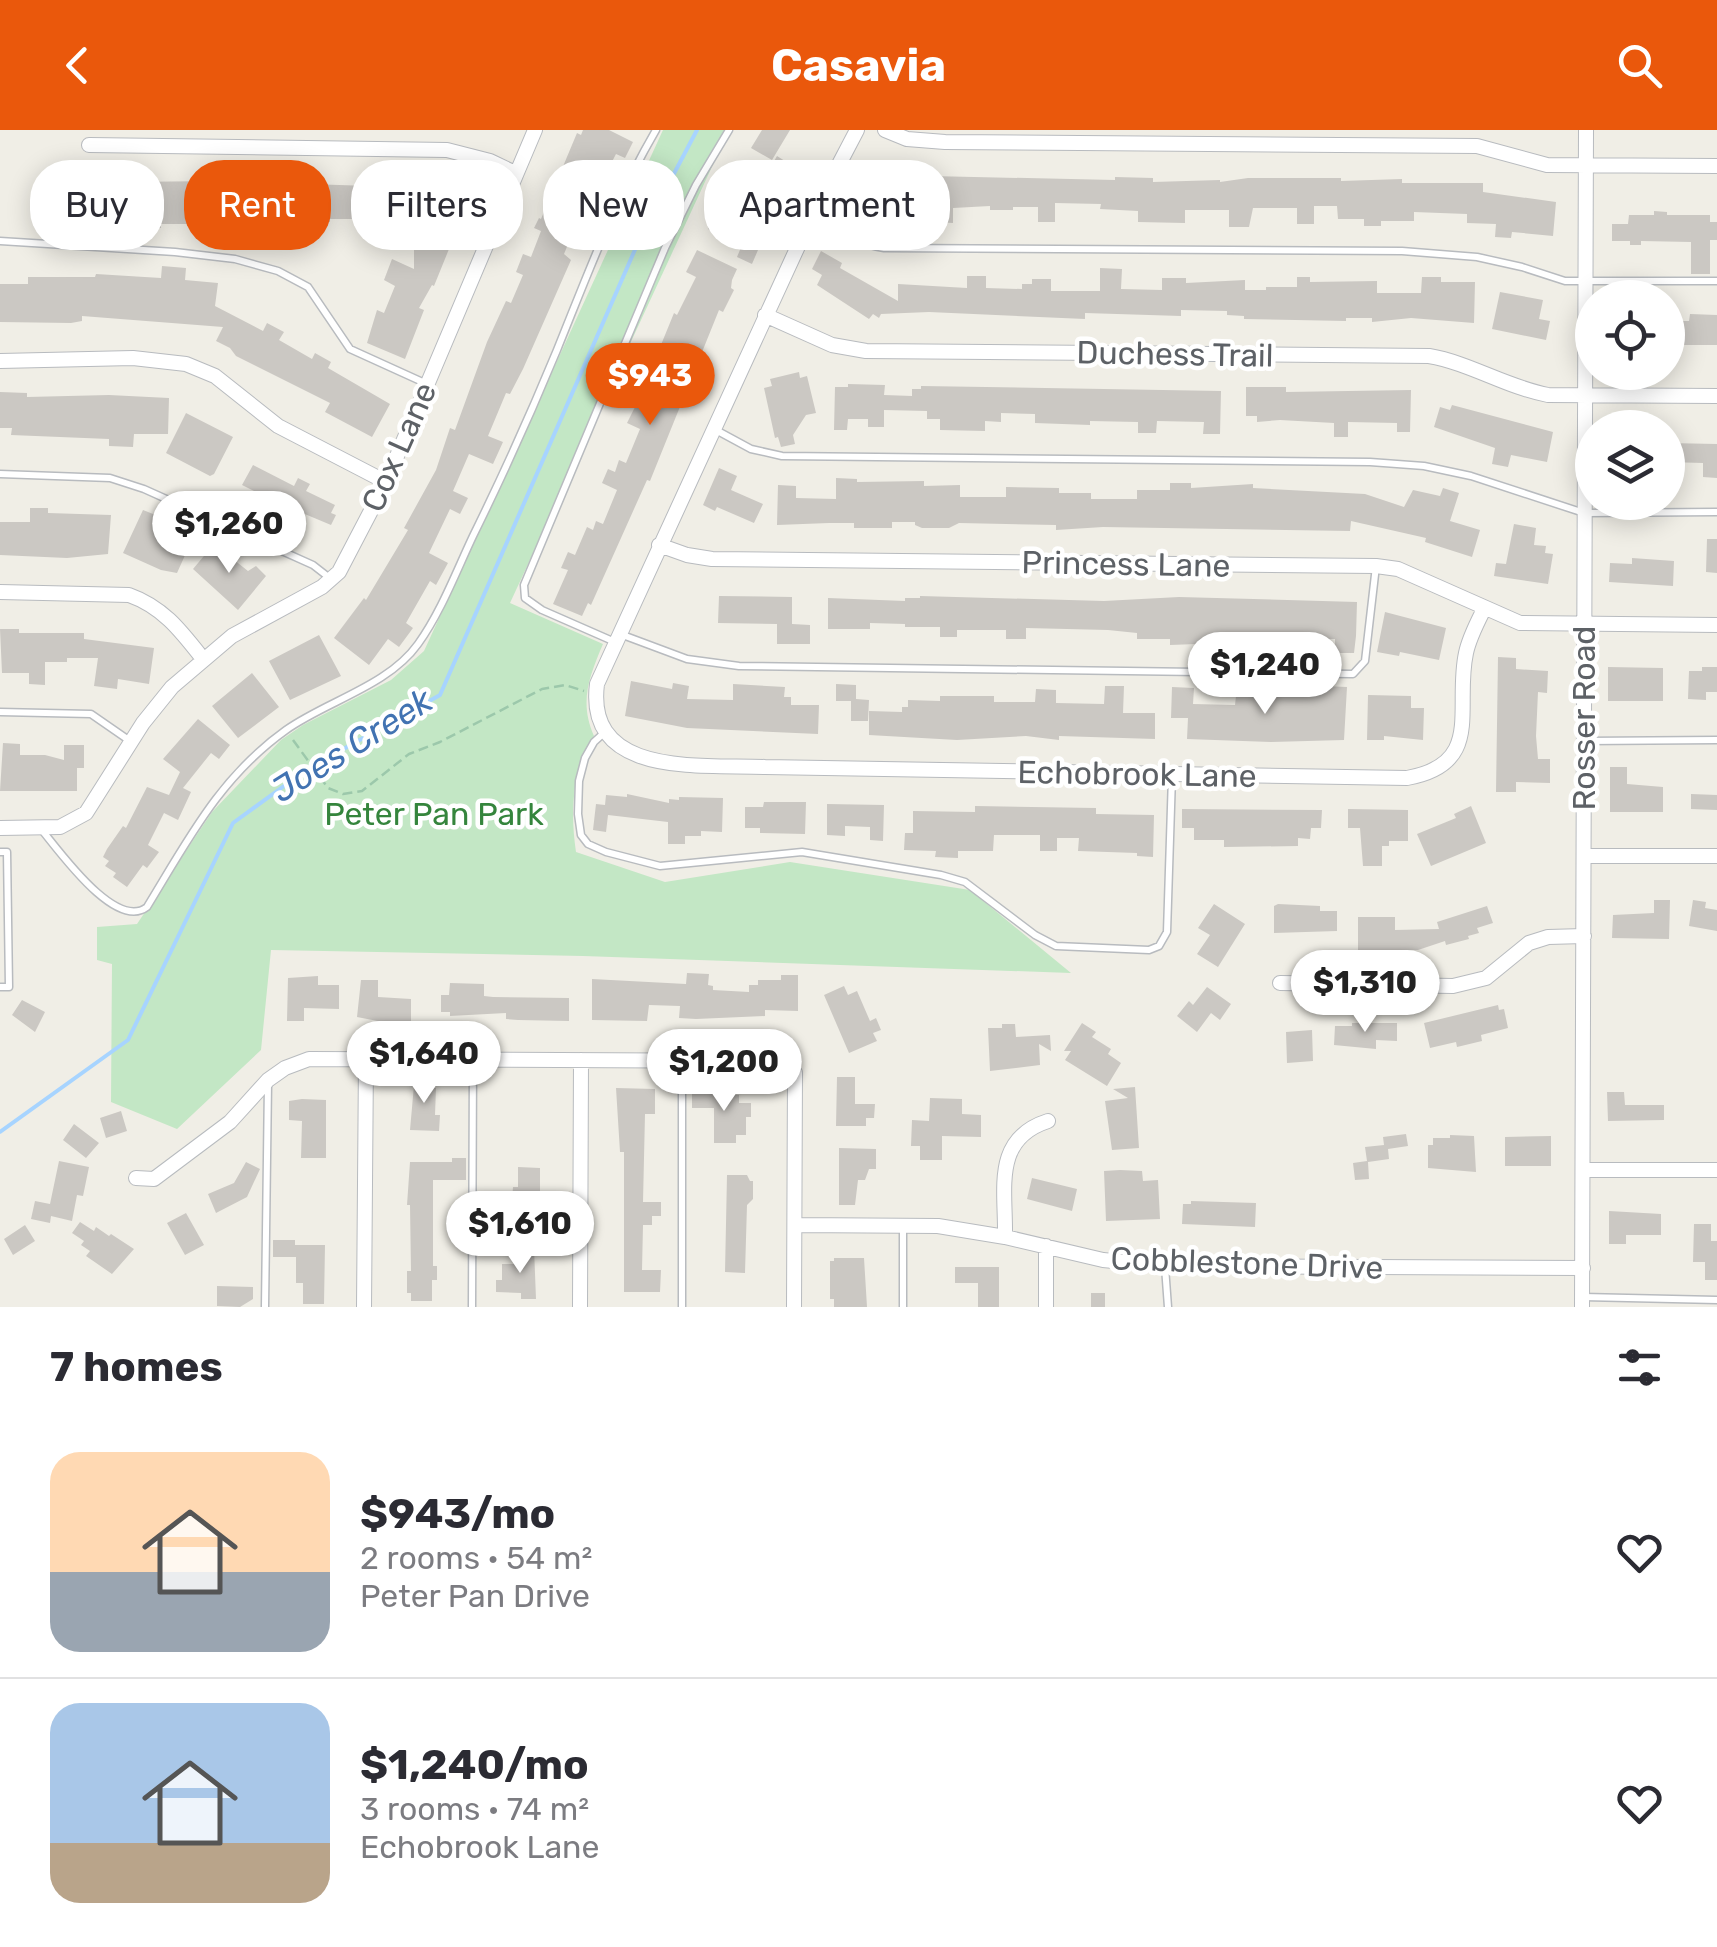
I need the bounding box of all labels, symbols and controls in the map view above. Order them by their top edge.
icon: back [50,38,105,93]
icon: search [1612,38,1667,93]
text: Casavia [771,39,946,92]
chip: Buy [30,160,164,250]
chip: Rent [184,160,331,250]
chip: Filters [351,160,523,250]
chip: New [543,160,684,250]
chip: Apartment [704,160,950,250]
map controls [1575,280,1685,520]
button: locate [1575,280,1685,390]
street label: Duchess Trail [1076,333,1274,375]
pin: $943 [591,343,709,428]
text: $943 [608,356,692,394]
street label: Cox Lane [354,377,444,517]
button: layers [1575,410,1685,520]
pin: $1,260 [148,491,310,576]
text: $1,260 [174,504,284,542]
street label: Princess Lane [1021,543,1231,585]
street label: Rosser Road [1565,626,1603,810]
pin: $1,240 [1184,632,1346,717]
text: $1,240 [1210,645,1320,683]
water label: Joes Creek [264,679,441,811]
street label: Echobrook Lane [1017,753,1257,795]
park label: Peter Pan Park [324,795,544,833]
pin: $1,310 [1284,950,1446,1035]
text: $1,310 [1313,963,1417,1001]
pin: $1,640 [343,1021,505,1106]
pin: $1,200 [643,1029,805,1114]
text: $1,640 [369,1034,479,1072]
text: $1,200 [669,1042,779,1080]
pin: $1,610 [439,1191,601,1276]
text: $1,610 [468,1204,572,1242]
street label: Cobblestone Drive [1110,1239,1384,1287]
icon: filters [1612,1340,1667,1395]
text: 7 homes [50,1342,223,1392]
text: $943/mo [360,1489,555,1539]
icon: home [130,1492,250,1612]
icon: heart [1612,1525,1667,1580]
text: 2 rooms · 54 m² [360,1539,592,1577]
text: Peter Pan Drive [360,1577,590,1615]
text: $1,240/mo [360,1740,589,1790]
icon: home [130,1743,250,1863]
icon: heart [1612,1776,1667,1831]
text: 3 rooms · 74 m² [360,1790,589,1828]
text: Echobrook Lane [360,1828,599,1866]

